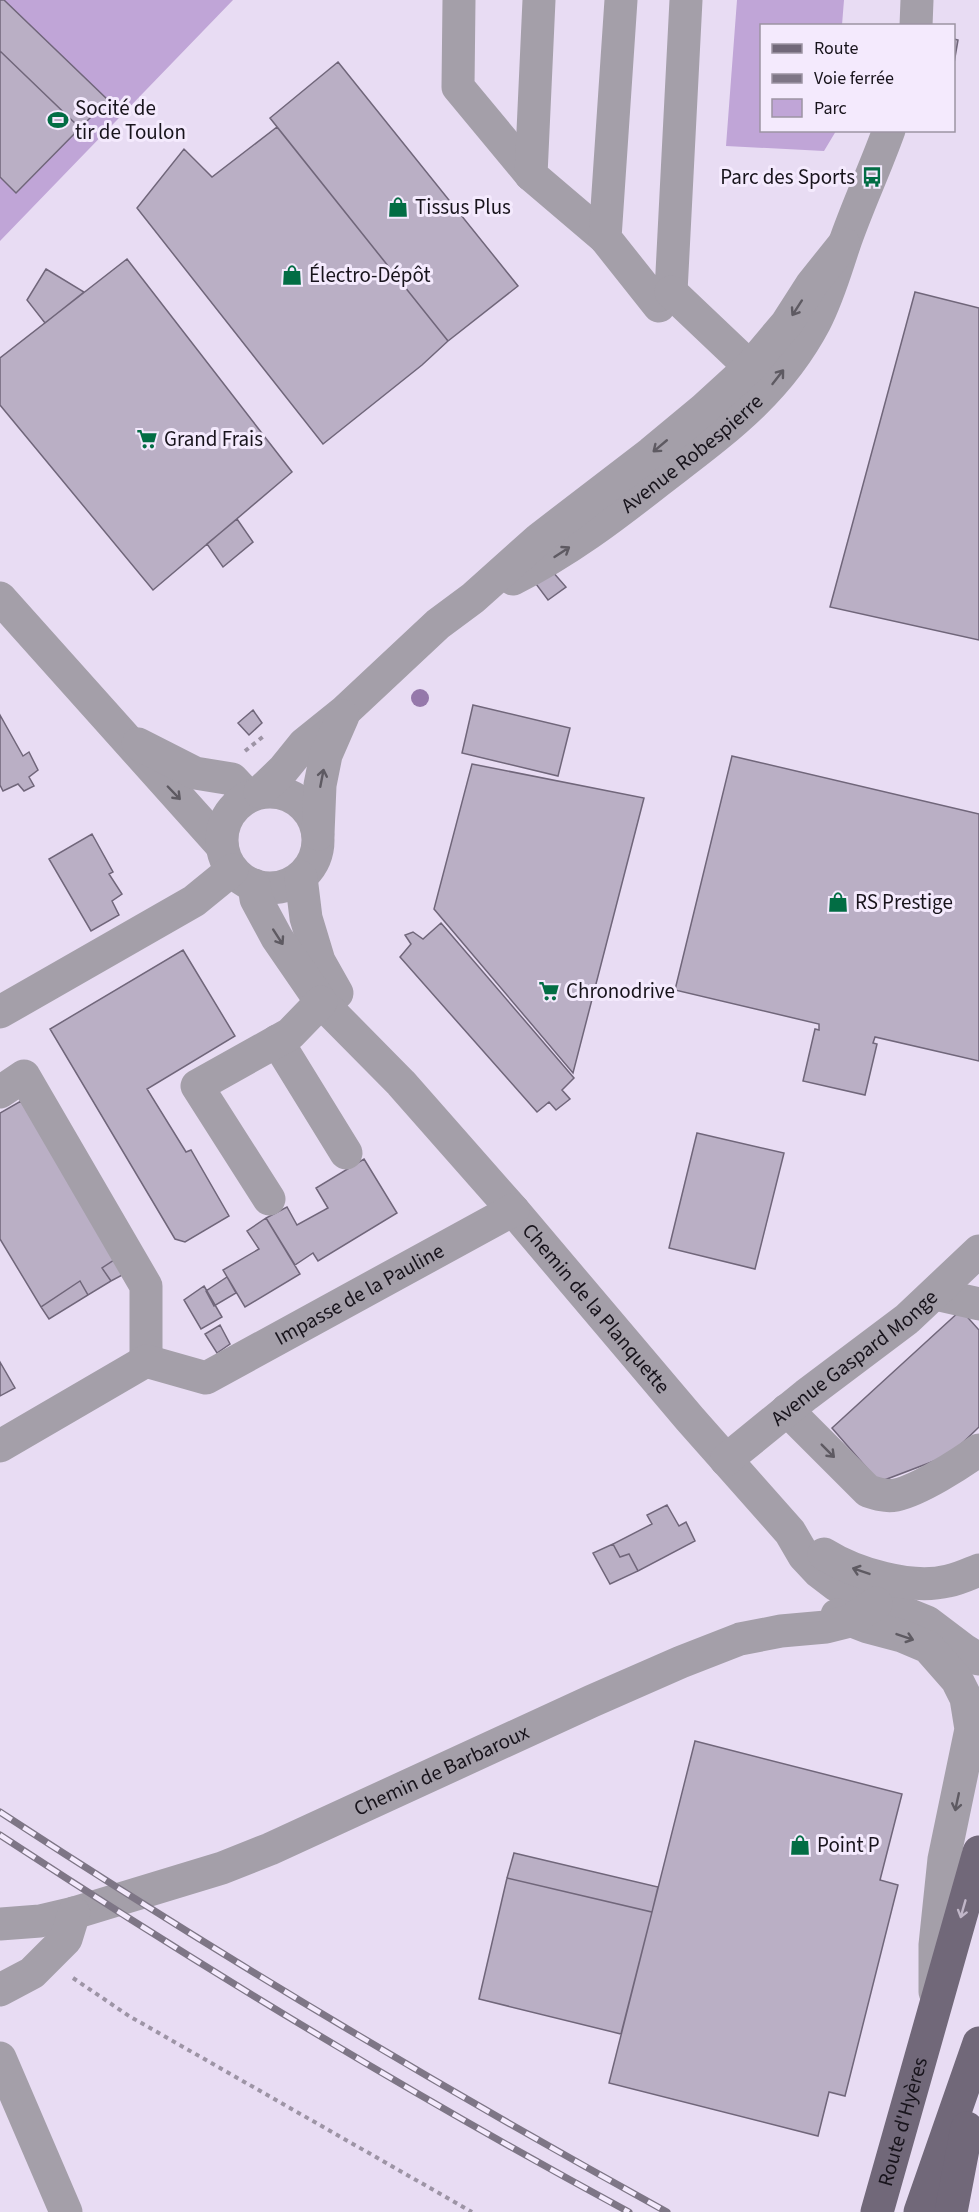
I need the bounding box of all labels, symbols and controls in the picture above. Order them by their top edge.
legend [760,24,955,132]
text: Route [814,36,858,61]
text: Voie ferrée [814,66,894,91]
place label: Socité de tir de Toulon [75,93,186,147]
text: Parc [814,96,847,121]
sports icon: Socité de tir de Toulon [46,108,70,132]
place label: Parc des Sports [720,162,855,192]
bus stop icon: Parc des Sports [860,165,884,189]
place label: Tissus Plus [415,192,511,222]
shop icon: Tissus Plus [386,195,410,219]
place label: Électro-Dépôt [309,260,431,290]
shop icon: Électro-Dépôt [280,263,304,287]
one-way arrow [790,299,802,316]
one-way arrow [772,370,785,386]
street label: Avenue Robespierre [615,387,770,520]
place label: Grand Frais [164,424,263,454]
supermarket icon: Grand Frais [135,427,159,451]
one-way arrow [652,439,668,452]
one-way arrow [553,546,570,558]
one-way arrow [317,769,328,788]
one-way arrow [167,786,182,801]
place label: RS Prestige [855,887,953,917]
shop icon: RS Prestige [826,890,850,914]
one-way arrow [272,929,284,945]
place label: Chronodrive [566,976,675,1006]
supermarket icon: Chronodrive [537,979,561,1003]
street label: Chemin de la Planquette [515,1216,677,1400]
street label: Impasse de la Pauline [269,1236,449,1353]
street label: Avenue Gaspard Monge [764,1283,944,1433]
one-way arrow [821,1444,836,1459]
one-way arrow [852,1565,871,1576]
one-way arrow [895,1633,914,1644]
street label: Chemin de Barbaroux [349,1717,535,1823]
one-way arrow [950,1792,962,1811]
place label: Point P [817,1830,880,1860]
shop icon: Point P [788,1833,812,1857]
one-way arrow [957,1899,968,1918]
street label: Route d'Hyères [870,2053,935,2190]

